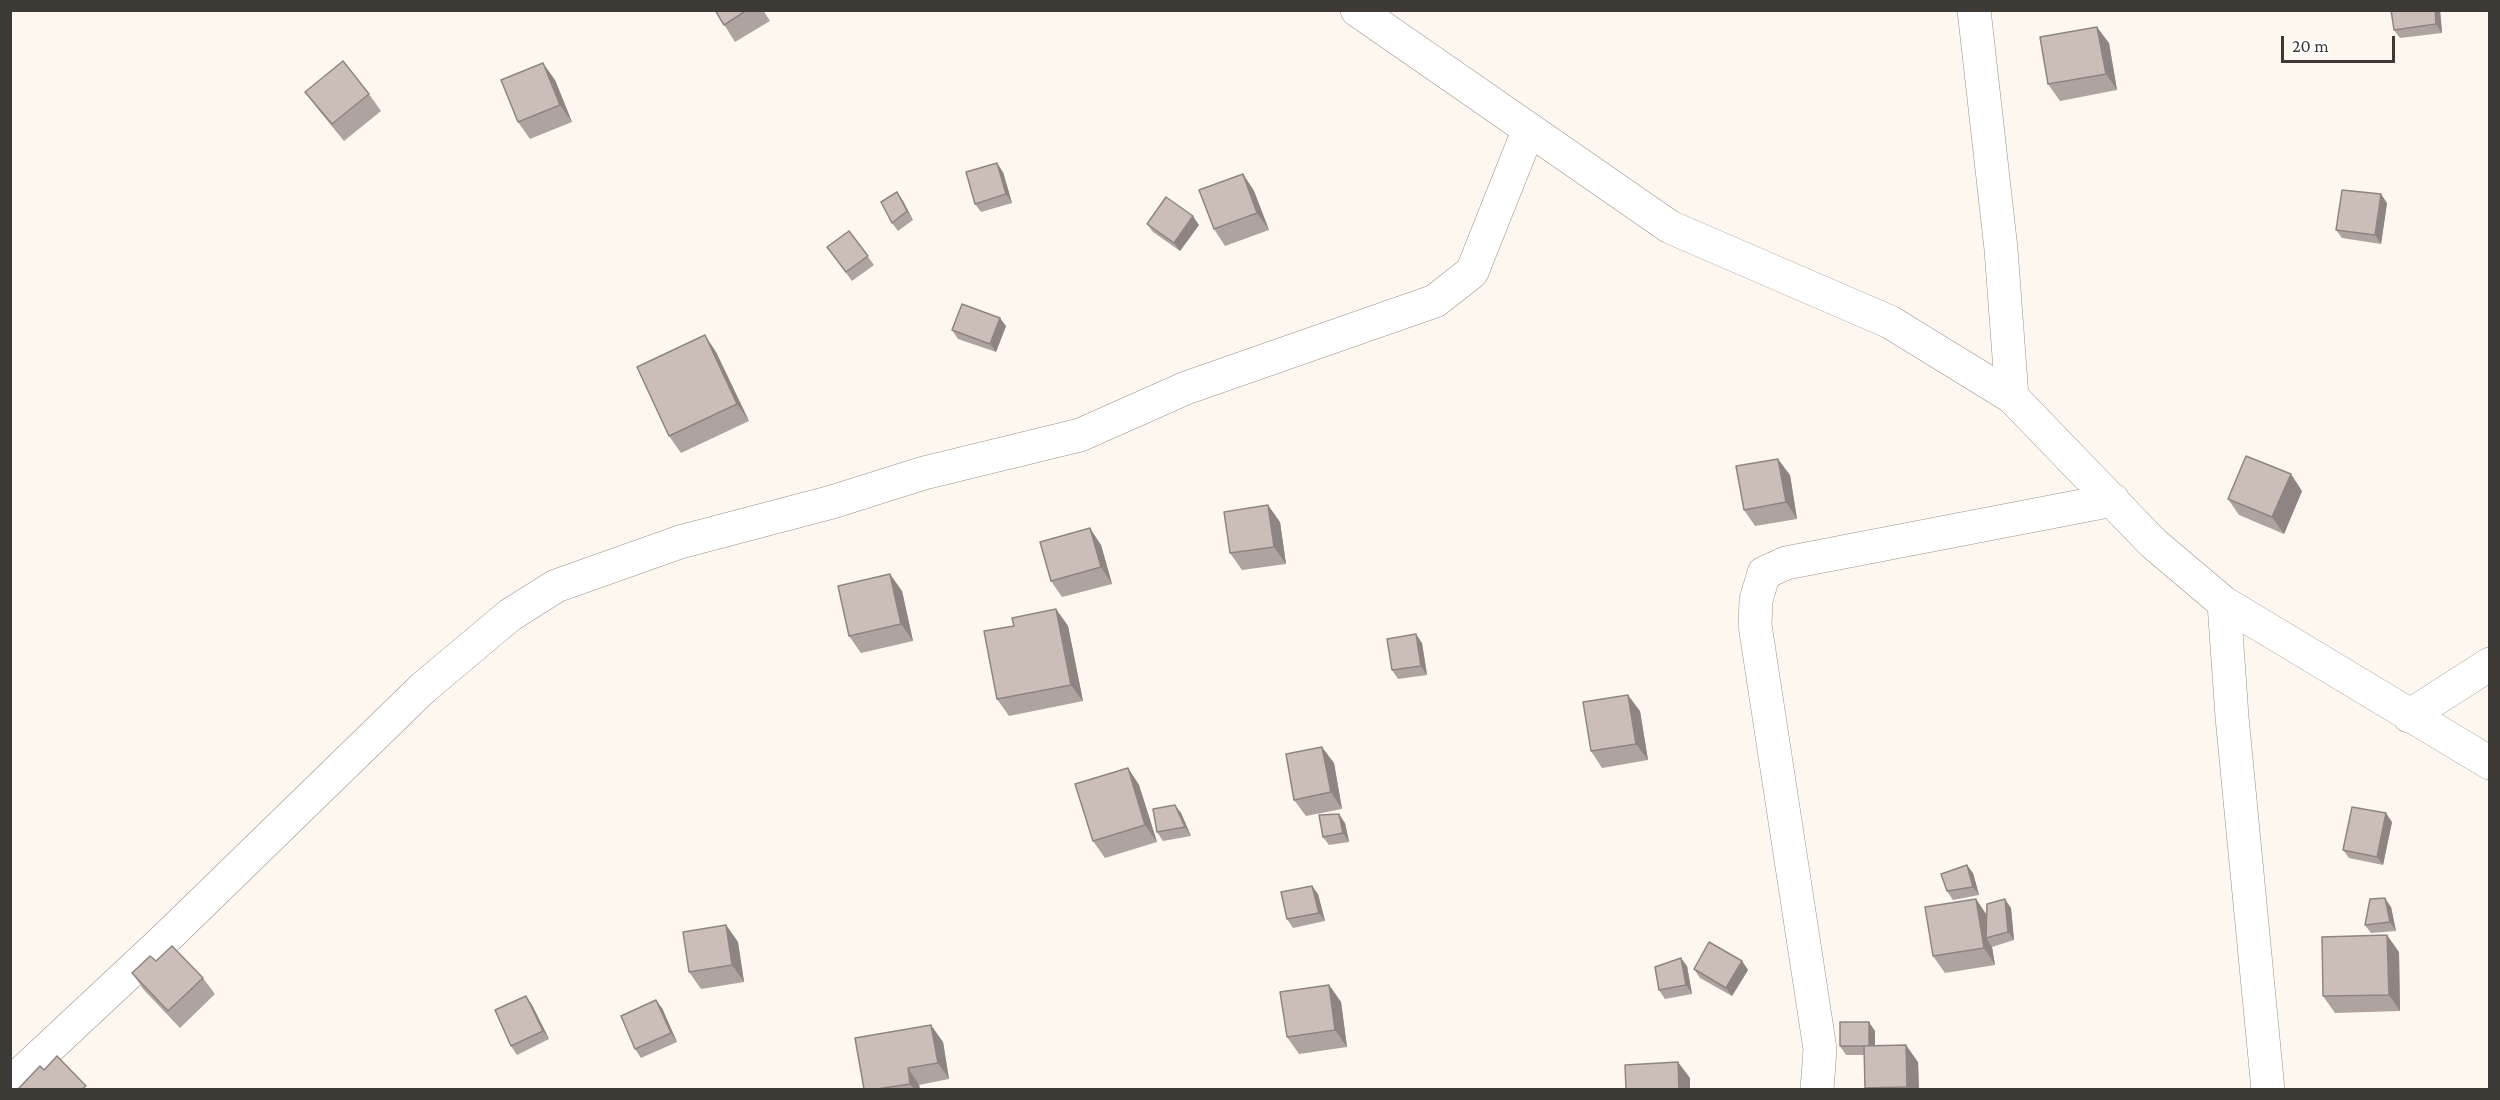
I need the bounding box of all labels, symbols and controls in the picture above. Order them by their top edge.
scale bar [2284,24,2398,62]
text: 20 m [2292,36,2329,56]

